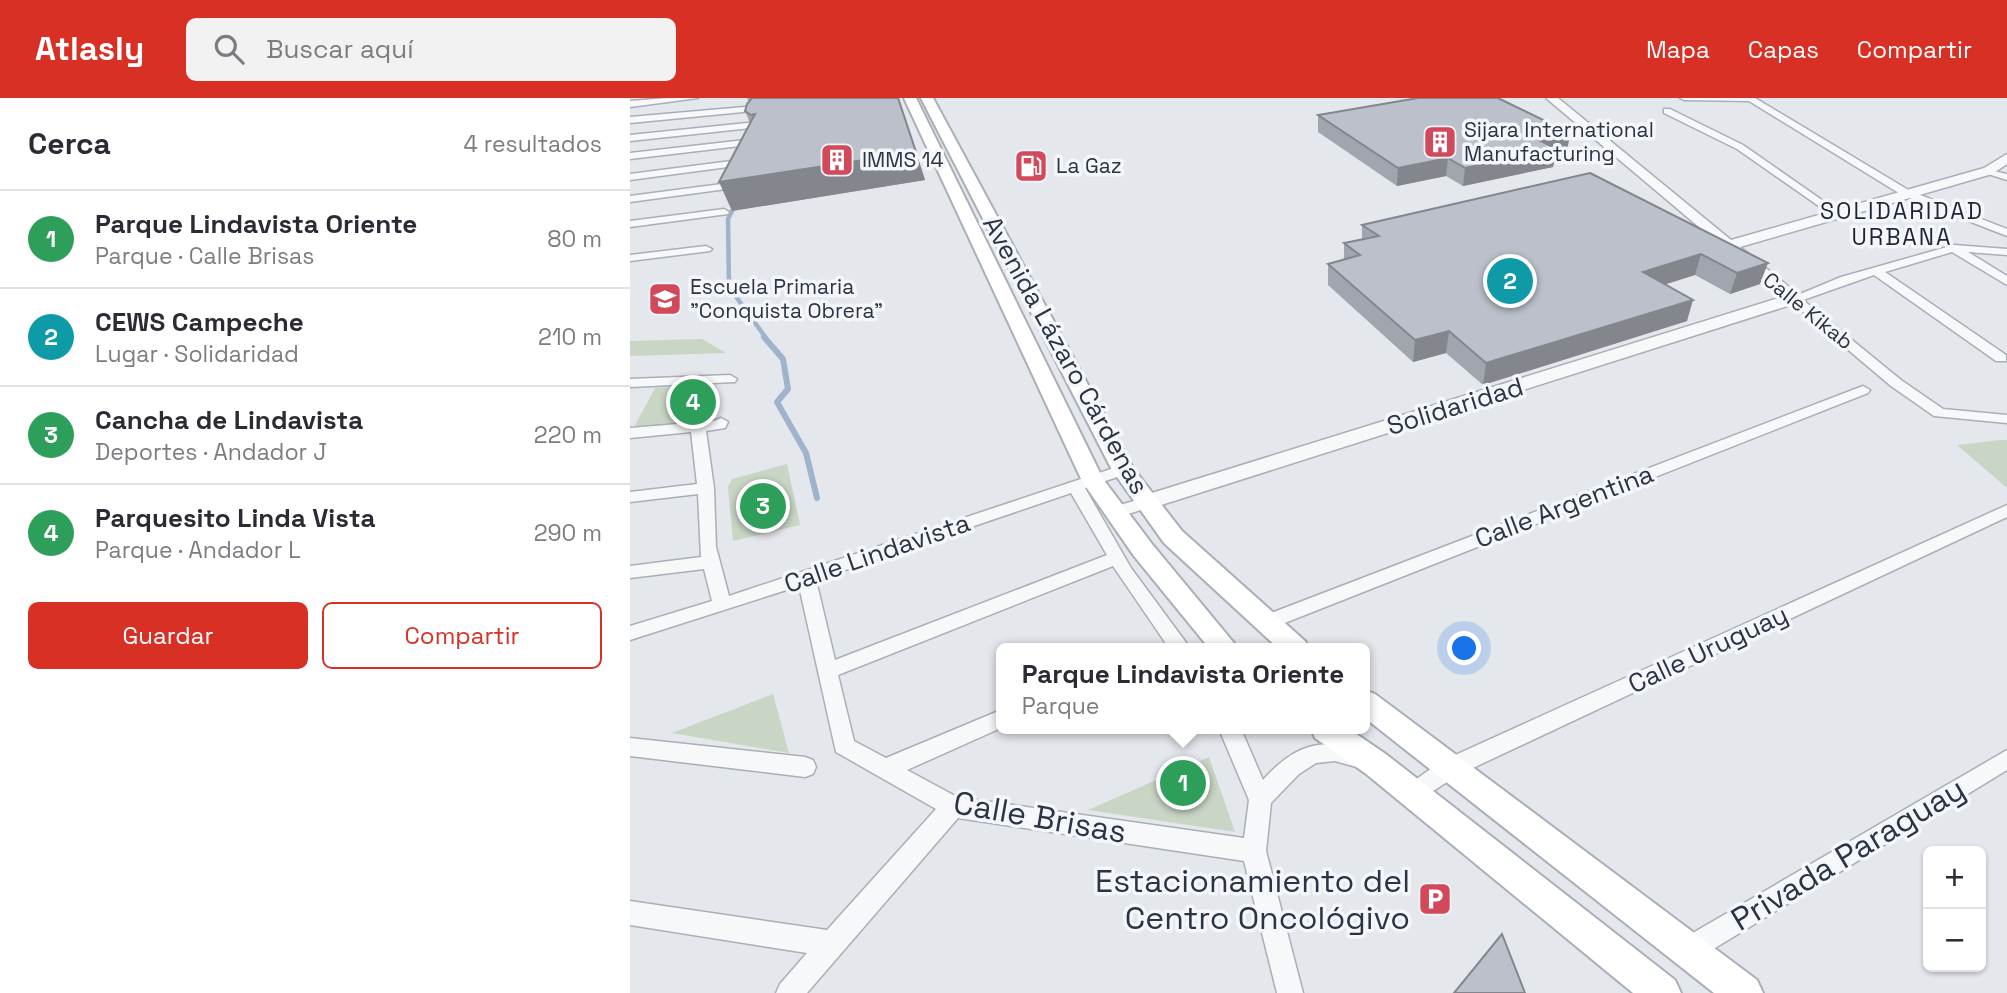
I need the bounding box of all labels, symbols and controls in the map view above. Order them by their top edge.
search box [186,18,676,81]
text: Atlasly [35,28,144,70]
icon: search [210,30,248,68]
text: Buscar aquí [266,32,414,66]
text: Mapa [1646,34,1710,65]
text: Capas [1748,34,1819,65]
text: Compartir [1857,34,1972,65]
place label: Sijara International Manufacturing [1464,116,1654,167]
building icon: Sijara International Manufacturing [1421,123,1459,161]
text: Cerca [28,124,111,163]
text: 4 resultados [463,129,602,159]
building icon: IMMS 14 [818,141,856,179]
place label: IMMS 14 [862,146,944,173]
fuel station icon: La Gaz [1012,147,1050,185]
place label: La Gaz [1056,152,1122,179]
district label: SOLIDARIDAD URBANA [1820,196,1984,252]
text: Parque Lindavista Oriente [95,207,417,241]
street label: Avenida Lázaro Cárdenas [975,210,1157,500]
text: 1 [46,224,56,254]
text: 80 m [547,224,602,254]
text: Parque · Calle Brisas [95,241,314,271]
pin: 2 [1487,255,1533,307]
street label: Calle Kikab [1758,266,1859,355]
place label: Escuela Primaria "Conquista Obrera" [690,273,883,324]
school or university icon: Escuela Primaria "Conquista Obrera" [646,280,684,318]
text: CEWS Campeche [95,305,304,339]
text: 2 [44,322,58,352]
text: 210 m [538,322,602,352]
text: Lugar · Solidaridad [95,339,299,369]
street label: Solidaridad [1383,369,1527,443]
pin: 4 [670,376,716,428]
text: Cancha de Lindavista [95,403,363,437]
text: 3 [44,420,58,450]
text: 220 m [534,420,602,450]
text: Deportes · Andador J [95,437,327,467]
street label: Calle Argentina [1470,456,1658,556]
pin: 3 [740,480,786,532]
text: Parquesito Linda Vista [95,501,376,535]
street label: Calle Lindavista [779,505,975,601]
text: 4 [44,518,58,548]
text: 290 m [534,518,602,548]
text: Parque · Andador L [95,535,301,565]
street label: Calle Uruguay [1623,597,1793,701]
button: Guardar [28,602,308,669]
button: Compartir [322,602,602,669]
your location [1447,631,1481,665]
popup [996,643,1370,734]
text: Parque Lindavista Oriente [1022,657,1344,691]
text: Parque [1022,691,1099,721]
pin: 1 [1160,757,1206,809]
street label: Privada Paraguay [1724,768,1972,940]
street label: Calle Brisas [950,782,1130,852]
map controls [1923,846,1986,972]
button: + [1923,846,1986,909]
place label: Estacionamiento del Centro Oncológivo [1095,861,1410,938]
parking icon: Estacionamiento del Centro Oncológivo [1416,880,1454,918]
button: − [1923,909,1986,972]

